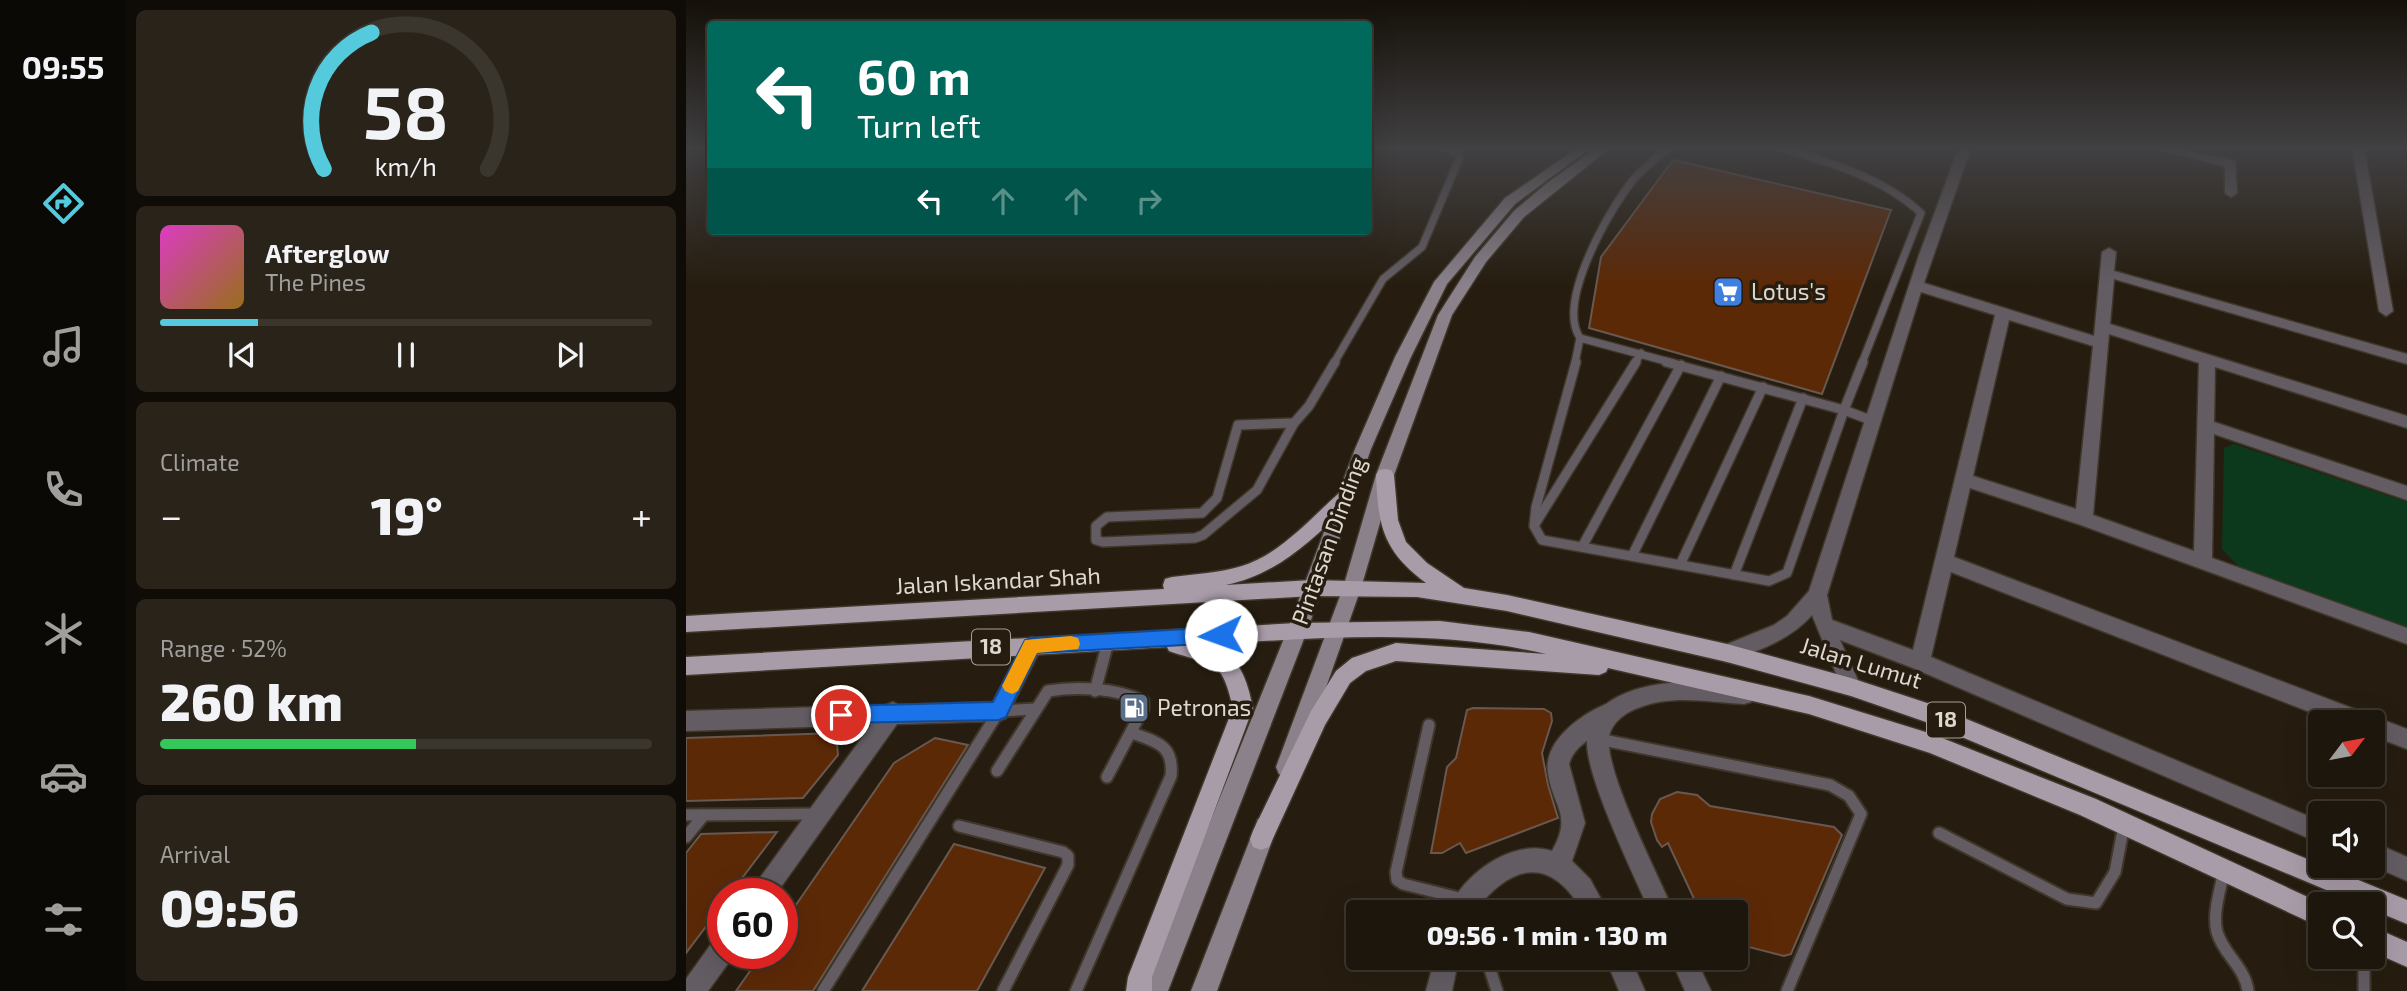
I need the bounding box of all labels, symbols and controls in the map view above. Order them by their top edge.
text: 60 m [857,46,971,105]
text: 09:55 [22,47,104,85]
icon: left [742,49,833,140]
text: 58 [363,66,449,154]
text: Turn left [857,106,981,144]
text: km/h [375,151,437,181]
icon: directions [39,179,88,228]
icon: left [911,182,949,220]
icon: ahead [984,182,1022,220]
icon: ahead [1057,182,1095,220]
icon: right [1130,182,1168,220]
text: Afterglow [265,237,390,268]
text: The Pines [265,268,366,296]
supermarket icon: Lotus's [1711,275,1745,309]
place label: Lotus's [1751,277,1826,305]
icon: music [39,322,88,371]
icon: previous [223,336,261,374]
icon: pause [387,336,425,374]
icon: next [551,336,589,374]
text: Climate [160,448,240,476]
street label: Pintasan Dinding [1285,453,1371,628]
icon: phone [39,465,88,514]
text: 19° [371,483,443,545]
text: − [160,492,182,538]
text: + [631,492,652,538]
street label: Jalan Iskandar Shah [894,561,1101,599]
position arrow [1184,598,1258,672]
icon: climate [39,609,88,658]
road number: 18 [972,630,1010,664]
street label: Jalan Lumut [1797,630,1926,694]
text: Range · 52% [160,634,287,662]
text: 260 km [160,669,343,731]
pin [811,685,871,745]
fuel station icon: Petronas [1117,691,1151,725]
place label: Petronas [1157,693,1251,721]
icon: arrive [822,696,860,734]
road number: 18 [1927,702,1965,738]
north arrow [2308,710,2385,788]
map controls [2308,710,2385,969]
icon: car [39,752,88,801]
button: sound [2308,801,2385,878]
text: Arrival [160,840,230,868]
text: 09:56 [160,875,299,937]
speed limit sign: 60 [707,878,798,969]
button: search [2308,892,2385,969]
icon: filters [39,895,88,944]
text: 09:56 · 1 min · 130 m [1427,919,1667,950]

